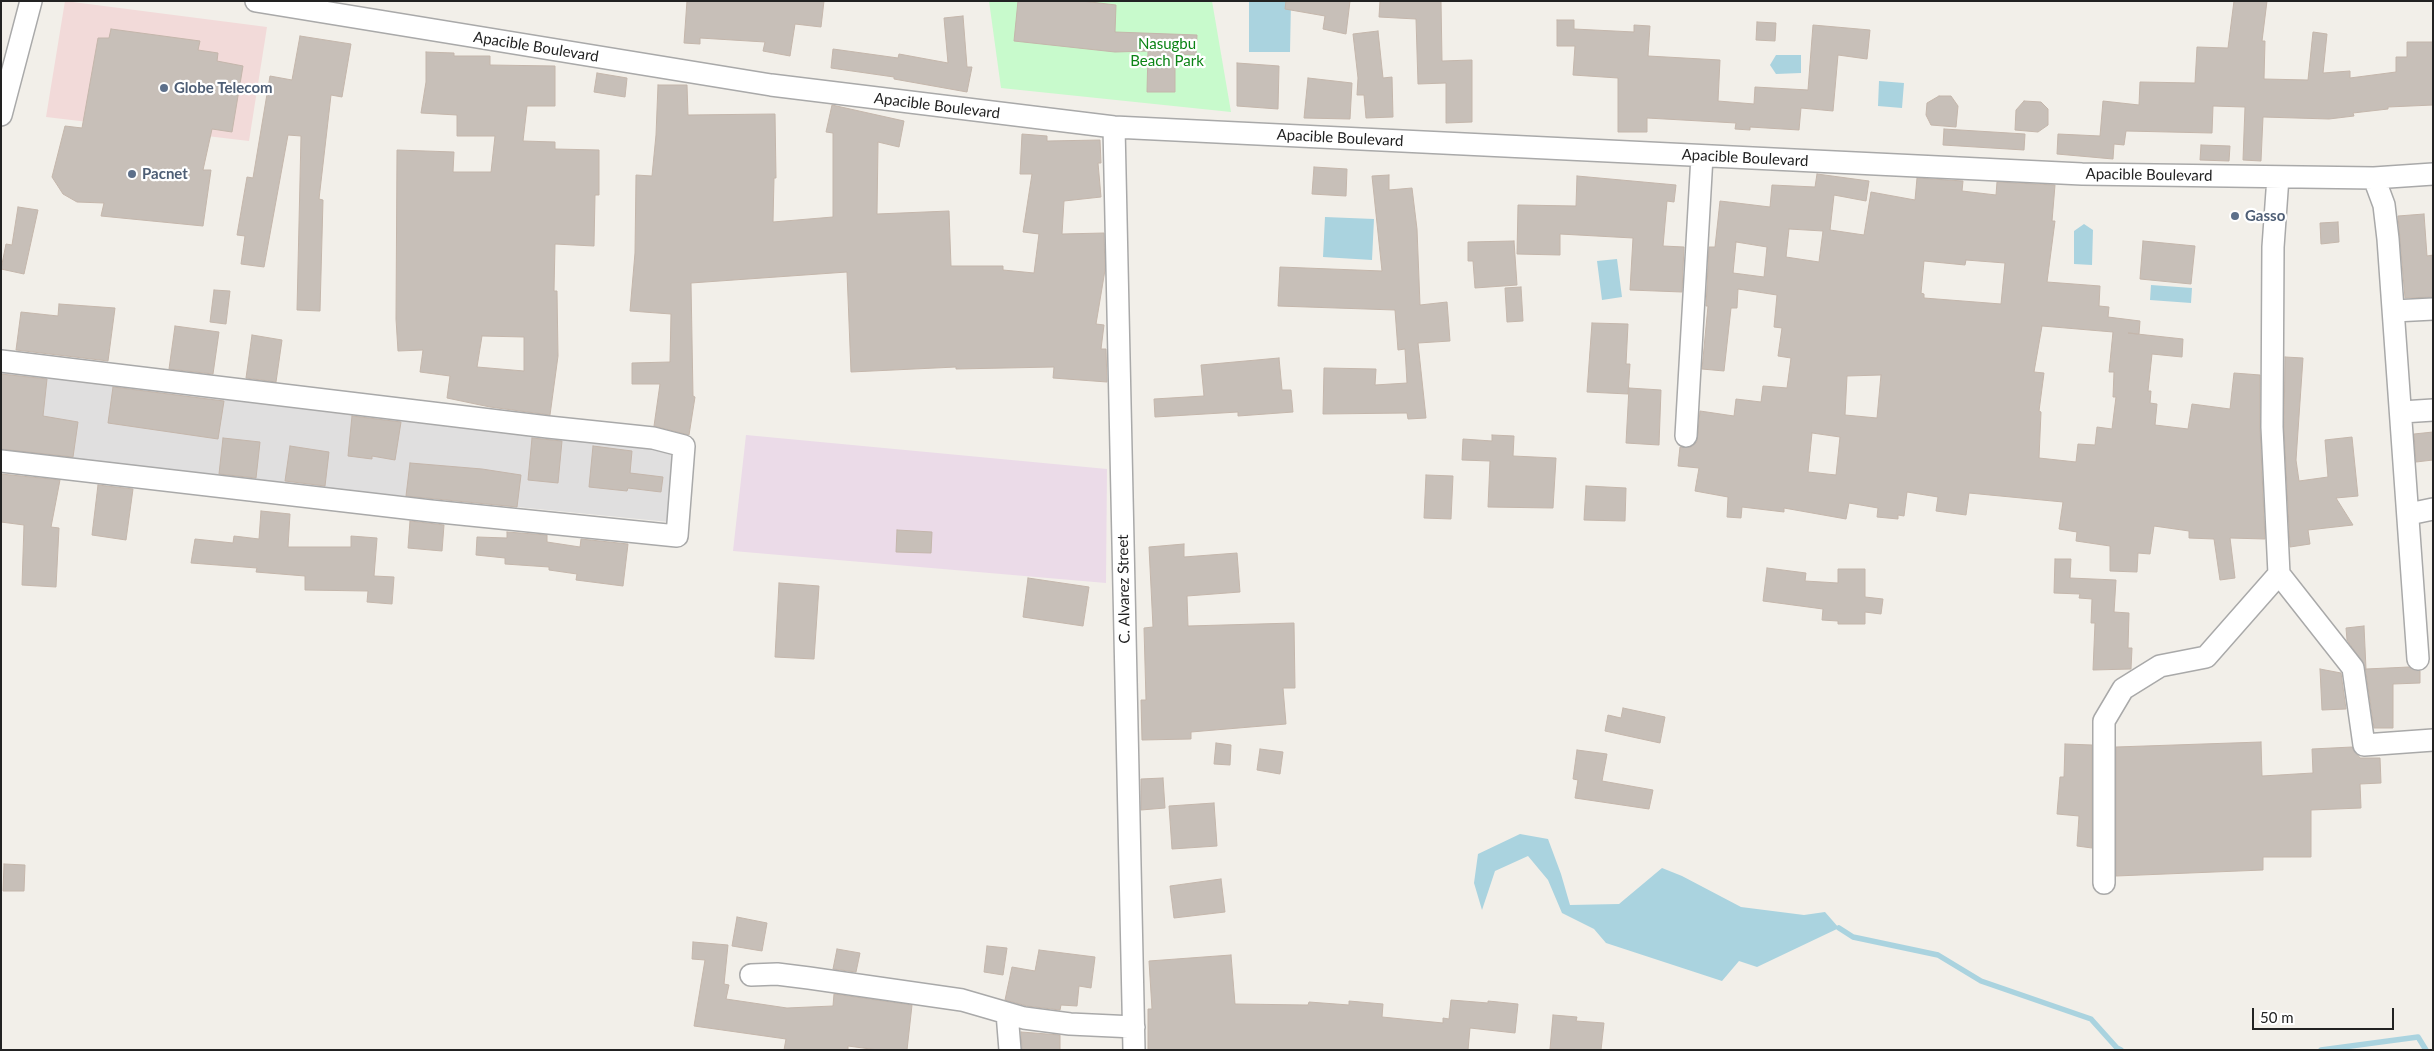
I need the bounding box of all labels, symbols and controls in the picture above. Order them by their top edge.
street label: Apacible Boulevard [472,28,600,66]
park label: Nasugbu Beach Park [1130,35,1204,70]
place label: Globe Telecom [174,79,273,97]
marker: Globe Telecom [158,82,170,94]
street label: Apacible Boulevard [873,89,1001,123]
street label: Apacible Boulevard [1276,126,1404,150]
street label: Apacible Boulevard [1681,146,1809,170]
place label: Pacnet [142,165,188,183]
street label: Apacible Boulevard [2085,165,2213,185]
marker: Pacnet [126,168,138,180]
place label: Gasso [2245,207,2285,225]
marker: Gasso [2229,210,2241,222]
street label: C. Alvarez Street [1114,534,1134,644]
scale bar [2254,998,2396,1030]
text: 50 m [2260,1008,2294,1026]

